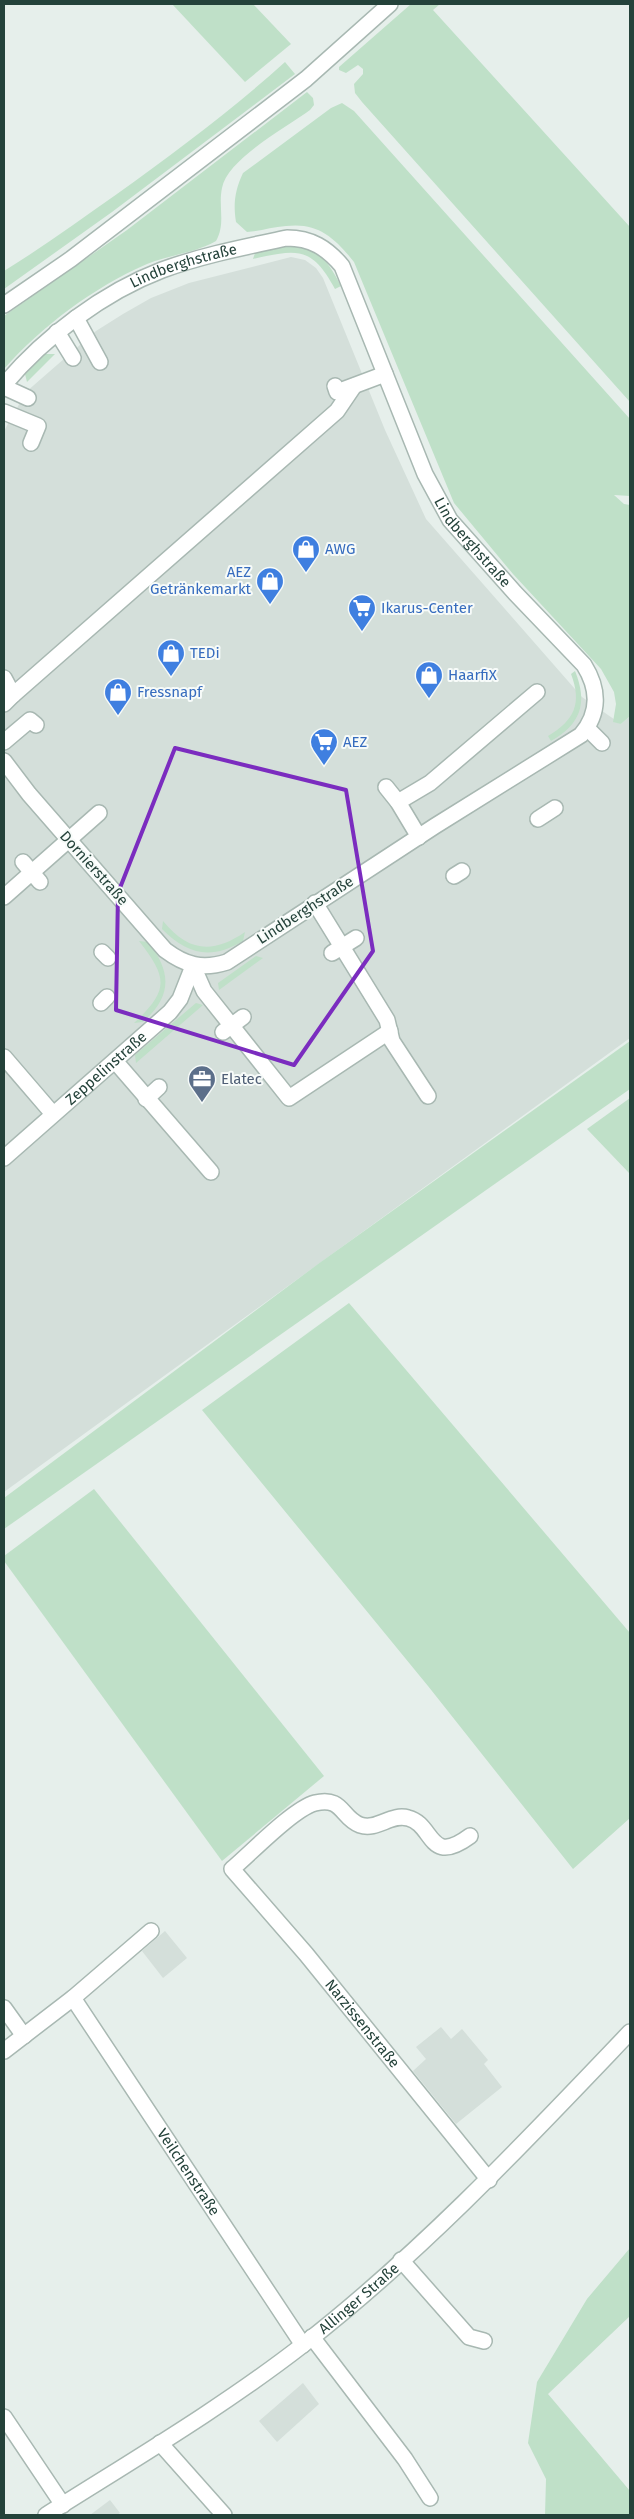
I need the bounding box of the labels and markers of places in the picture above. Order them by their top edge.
shop icon: AWG [291,534,321,573]
place label: AWG [325,540,355,558]
place label: AEZ Getränkemarkt [150,563,252,598]
shop icon: AEZ Getränkemarkt [255,566,285,605]
supermarket icon: Ikarus-Center [347,593,377,632]
place label: Ikarus-Center [381,599,473,617]
shop icon: TEDi [156,638,186,677]
place label: TEDi [190,644,220,662]
shop icon: HaarfiX [414,660,444,699]
place label: HaarfiX [448,666,498,684]
shop icon: Fressnapf [103,677,133,716]
place label: Fressnapf [137,683,203,701]
supermarket icon: AEZ [309,727,339,766]
place label: AEZ [343,733,367,751]
office icon: Elatec [187,1064,217,1103]
place label: Elatec [221,1070,262,1088]

